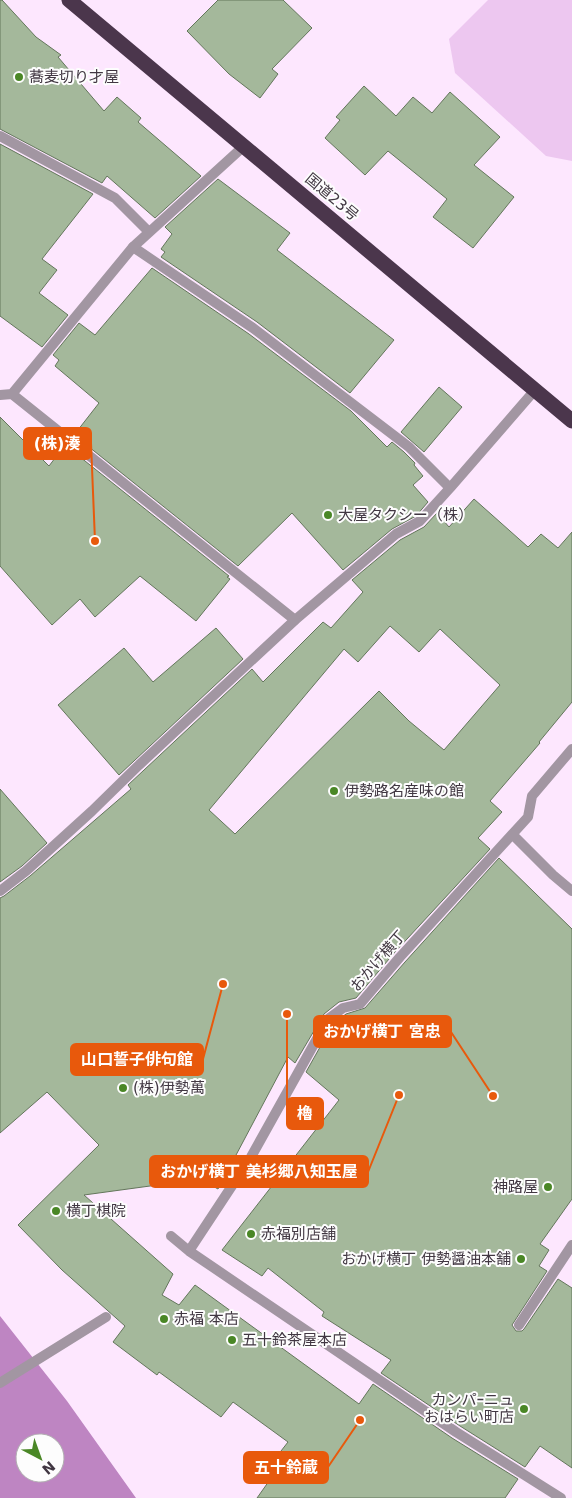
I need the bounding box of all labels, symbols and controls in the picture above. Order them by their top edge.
place label: 蕎麦切り才屋 [29,68,119,86]
marker: 蕎麦切り才屋 [13,71,25,83]
street label: 国道23号 [302,170,362,224]
callout: (株)湊 [24,428,91,459]
text: (株)湊 [34,434,80,453]
place label: 大屋タクシー（株） [338,506,473,524]
marker: 大屋タクシー（株） [322,509,334,521]
place label: 伊勢路名産味の館 [344,782,464,800]
marker: 伊勢路名産味の館 [328,785,340,797]
street label: おかげ横丁 [347,927,409,995]
callout: おかげ横丁 宮忠 [314,1016,451,1047]
text: おかげ横丁 宮忠 [323,1022,441,1041]
callout: 山口誓子俳句館 [71,1044,203,1075]
text: 山口誓子俳句館 [81,1050,193,1069]
place label: (株)伊勢萬 [133,1079,205,1097]
marker: (株)伊勢萬 [117,1082,129,1094]
callout: 櫓 [287,1098,323,1129]
text: 櫓 [297,1104,313,1123]
callout: おかげ横丁 美杉郷八知玉屋 [150,1156,368,1187]
text: おかげ横丁 美杉郷八知玉屋 [160,1162,358,1181]
place label: 神路屋 [493,1178,538,1196]
marker: 神路屋 [542,1181,554,1193]
place label: 横丁棋院 [66,1202,126,1220]
marker: 横丁棋院 [50,1205,62,1217]
place label: 赤福別店舗 [261,1225,336,1243]
marker: 赤福別店舗 [245,1228,257,1240]
place label: おかげ横丁 伊勢醤油本舗 [341,1250,511,1268]
marker: おかげ横丁 伊勢醤油本舗 [515,1253,527,1265]
place label: 赤福 本店 [174,1310,239,1328]
marker: 赤福 本店 [158,1313,170,1325]
place label: 五十鈴茶屋本店 [242,1331,347,1349]
marker: 五十鈴茶屋本店 [226,1334,238,1346]
place label: カンパｰニュ おはらい町店 [424,1391,514,1426]
marker: カンパｰニュ おはらい町店 [518,1403,530,1415]
north arrow [15,1433,65,1483]
callout: 五十鈴蔵 [244,1452,328,1483]
text: N [39,1458,58,1478]
text: 五十鈴蔵 [254,1458,318,1477]

